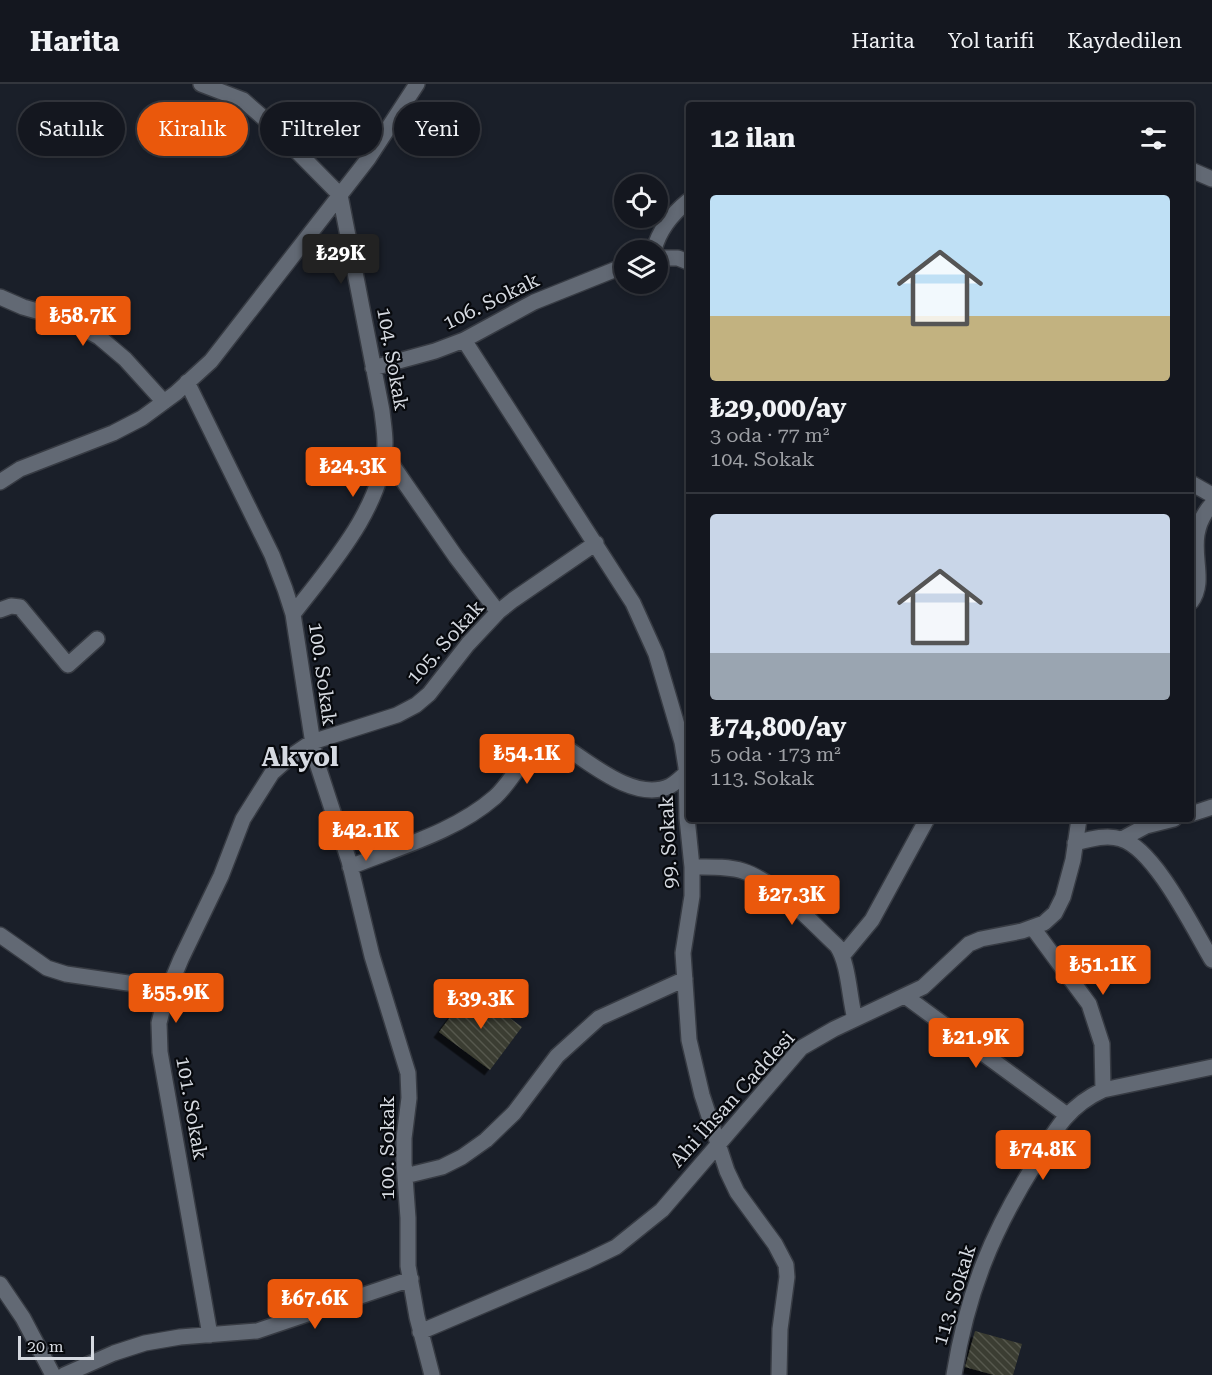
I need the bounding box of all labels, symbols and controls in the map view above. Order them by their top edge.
text: Harita [30,25,120,58]
text: Harita [852,29,915,53]
text: Yol tarifi [948,29,1034,53]
text: Kaydedilen [1067,29,1182,53]
chip: Satılık [18,102,125,156]
chip: Kiralık [137,102,248,156]
chip: Filtreler [260,102,382,156]
chip: Yeni [394,102,480,156]
icon: filters [1137,122,1170,155]
text: 12 ilan [710,123,796,153]
map controls [614,174,668,294]
button: locate [614,174,668,228]
pin: ₺29K [305,234,377,285]
icon: home [886,234,994,342]
button: layers [614,240,668,294]
text: ₺29K [316,241,366,265]
street label: 106. Sokak [439,267,543,335]
pin: ₺58.7K [34,296,132,347]
text: ₺58.7K [50,303,116,327]
street label: 104. Sokak [372,306,414,413]
text: ₺29,000/ay [710,393,846,423]
text: 3 oda · 77 m² [710,423,830,447]
pin: ₺24.3K [304,447,402,498]
text: 104. Sokak [710,447,814,471]
text: ₺24.3K [320,454,386,478]
icon: home [886,553,994,661]
street label: 105. Sokak [401,595,489,689]
street label: 100. Sokak [304,621,342,728]
text: ₺74,800/ay [710,712,846,742]
pin: ₺54.1K [478,734,576,785]
text: ₺54.1K [494,741,560,765]
district label: Akyol [262,742,339,772]
text: 5 oda · 173 m² [710,742,841,766]
text: 113. Sokak [710,766,814,790]
street label: 99. Sokak [654,795,682,889]
pin: ₺42.1K [317,811,415,862]
text: ₺42.1K [333,818,399,842]
pin: ₺27.3K [743,875,841,926]
text: ₺27.3K [759,882,825,906]
pin: ₺51.1K [1054,945,1152,996]
text: ₺51.1K [1070,952,1136,976]
pin: ₺55.9K [127,973,225,1024]
pin: ₺39.3K [432,979,530,1030]
text: ₺55.9K [143,980,209,1004]
text: ₺39.3K [448,986,514,1010]
pin: ₺21.9K [927,1018,1025,1069]
text: ₺21.9K [943,1025,1009,1049]
street label: Ahi İhsan Caddesi [665,1026,799,1172]
street label: 101. Sokak [171,1055,213,1162]
street label: 100. Sokak [375,1096,399,1200]
pin: ₺74.8K [994,1130,1092,1181]
text: ₺74.8K [1010,1137,1076,1161]
street label: 113. Sokak [927,1241,981,1348]
pin: ₺67.6K [266,1279,364,1330]
text: ₺67.6K [282,1286,348,1310]
scale bar [18,1333,94,1360]
text: 20 m [27,1337,64,1356]

